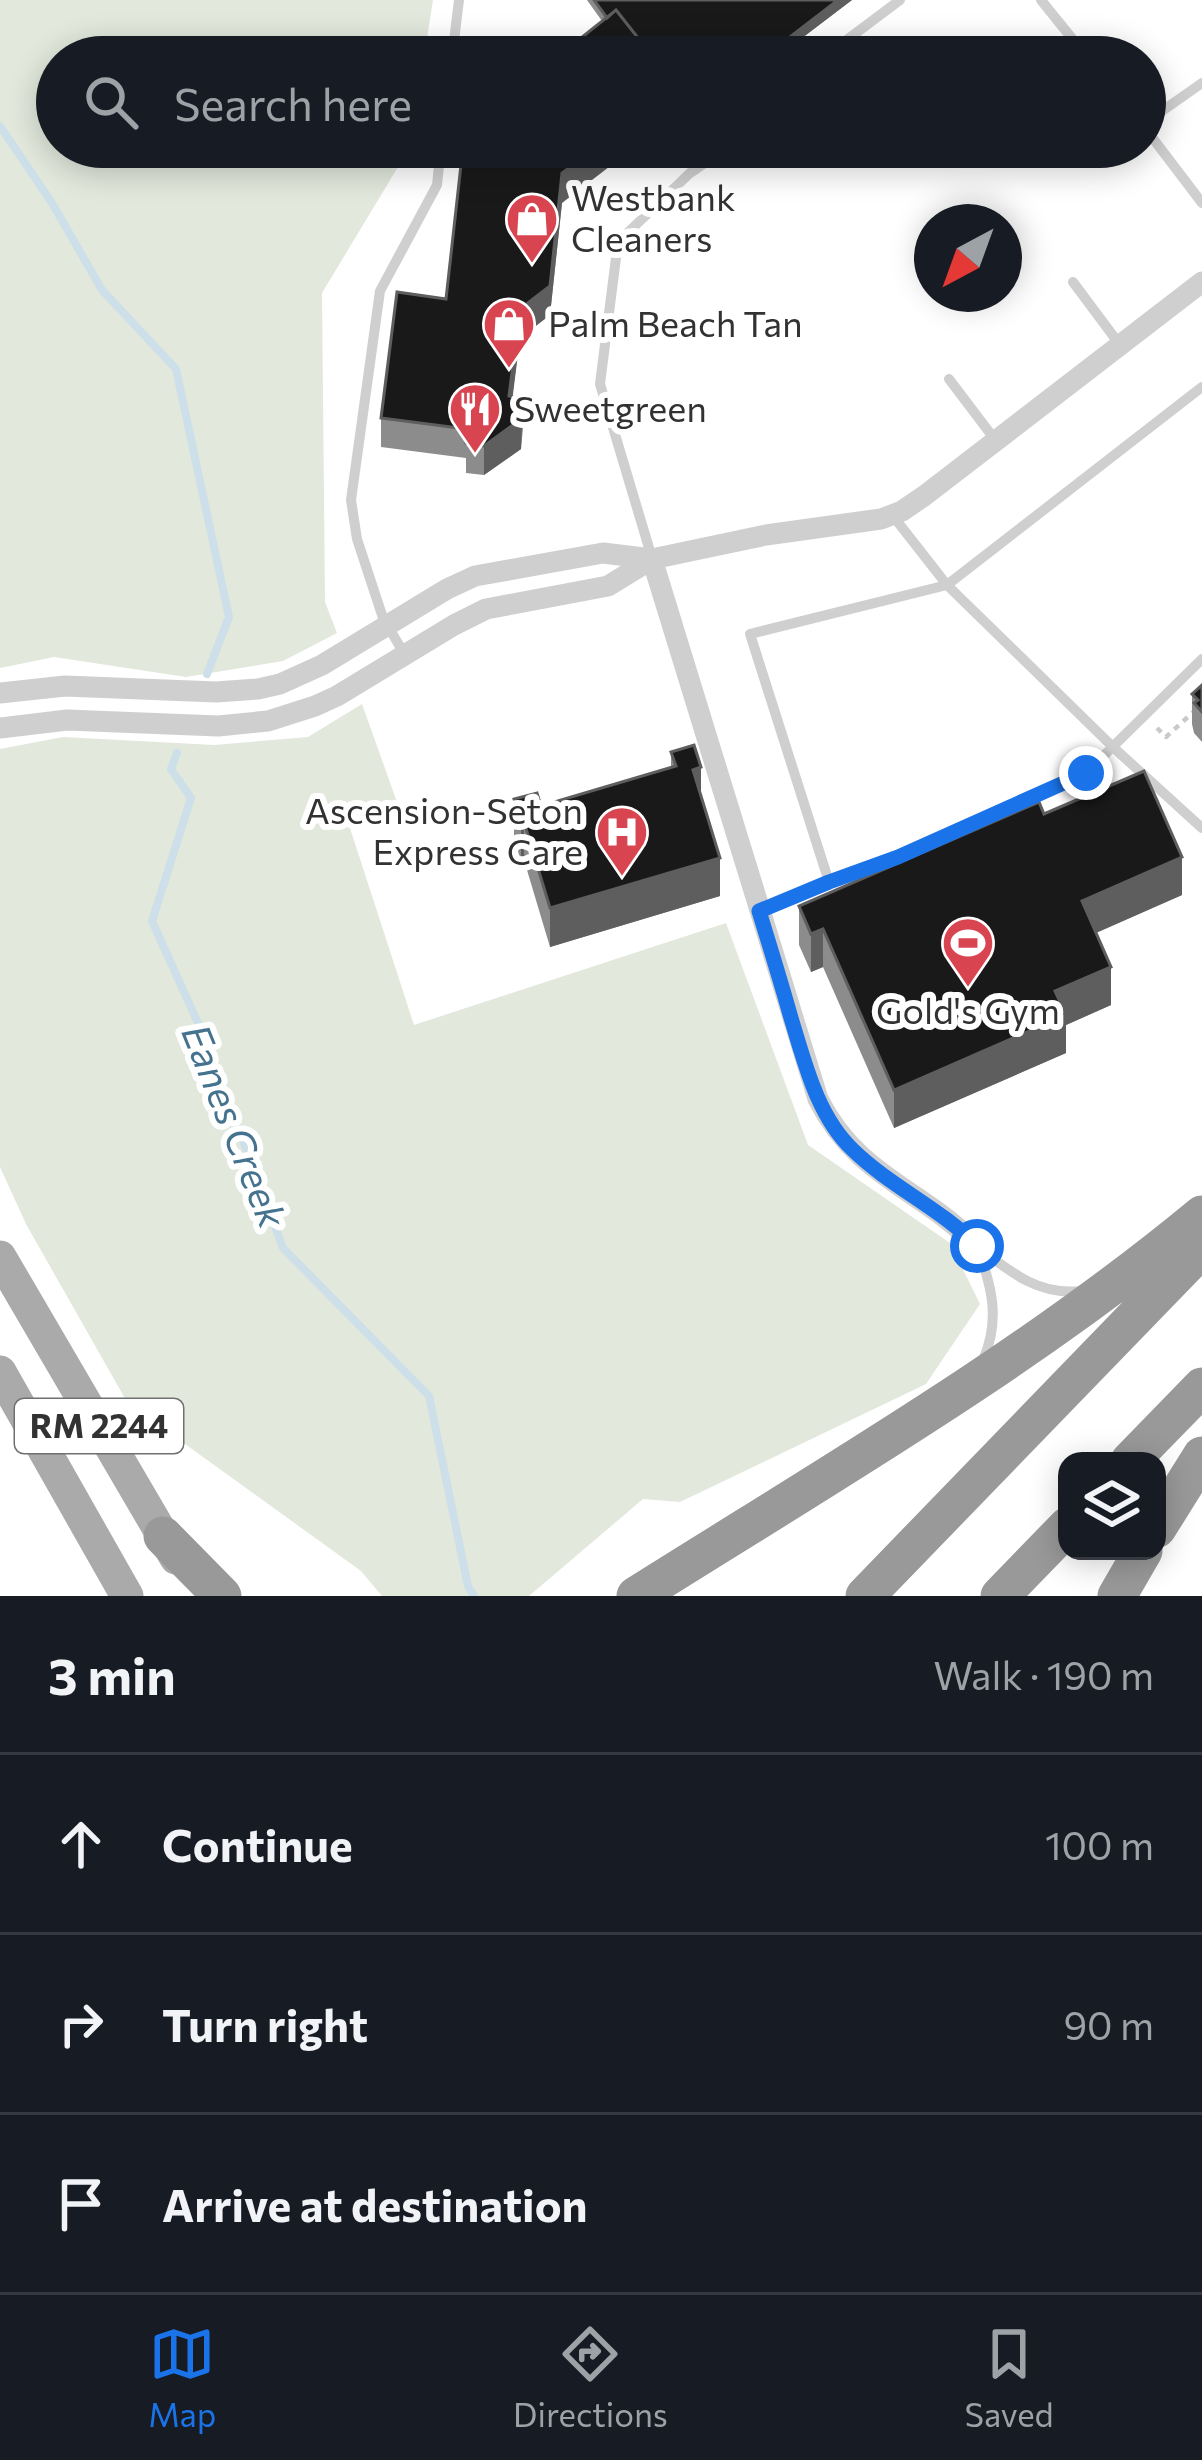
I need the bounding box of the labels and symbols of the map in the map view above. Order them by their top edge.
place label: Westbank Cleaners [571,174,736,259]
shop icon: Westbank Cleaners [504,191,560,265]
north arrow [914,204,1022,312]
shop icon: Palm Beach Tan [481,296,537,370]
place label: Palm Beach Tan [548,300,803,344]
restaurant icon: Sweetgreen [447,381,503,455]
place label: Sweetgreen [514,385,707,429]
route end [1059,746,1113,800]
place label: Ascension-Seton Express Care [305,787,583,872]
hospital icon: Ascension-Seton Express Care [594,804,650,878]
sports icon: Gold's Gym [940,915,996,989]
place label: Gold's Gym [876,987,1060,1031]
water label: Eanes Creek [173,1016,299,1235]
route start [950,1219,1004,1273]
road number: RM 2244 [15,1399,183,1453]

